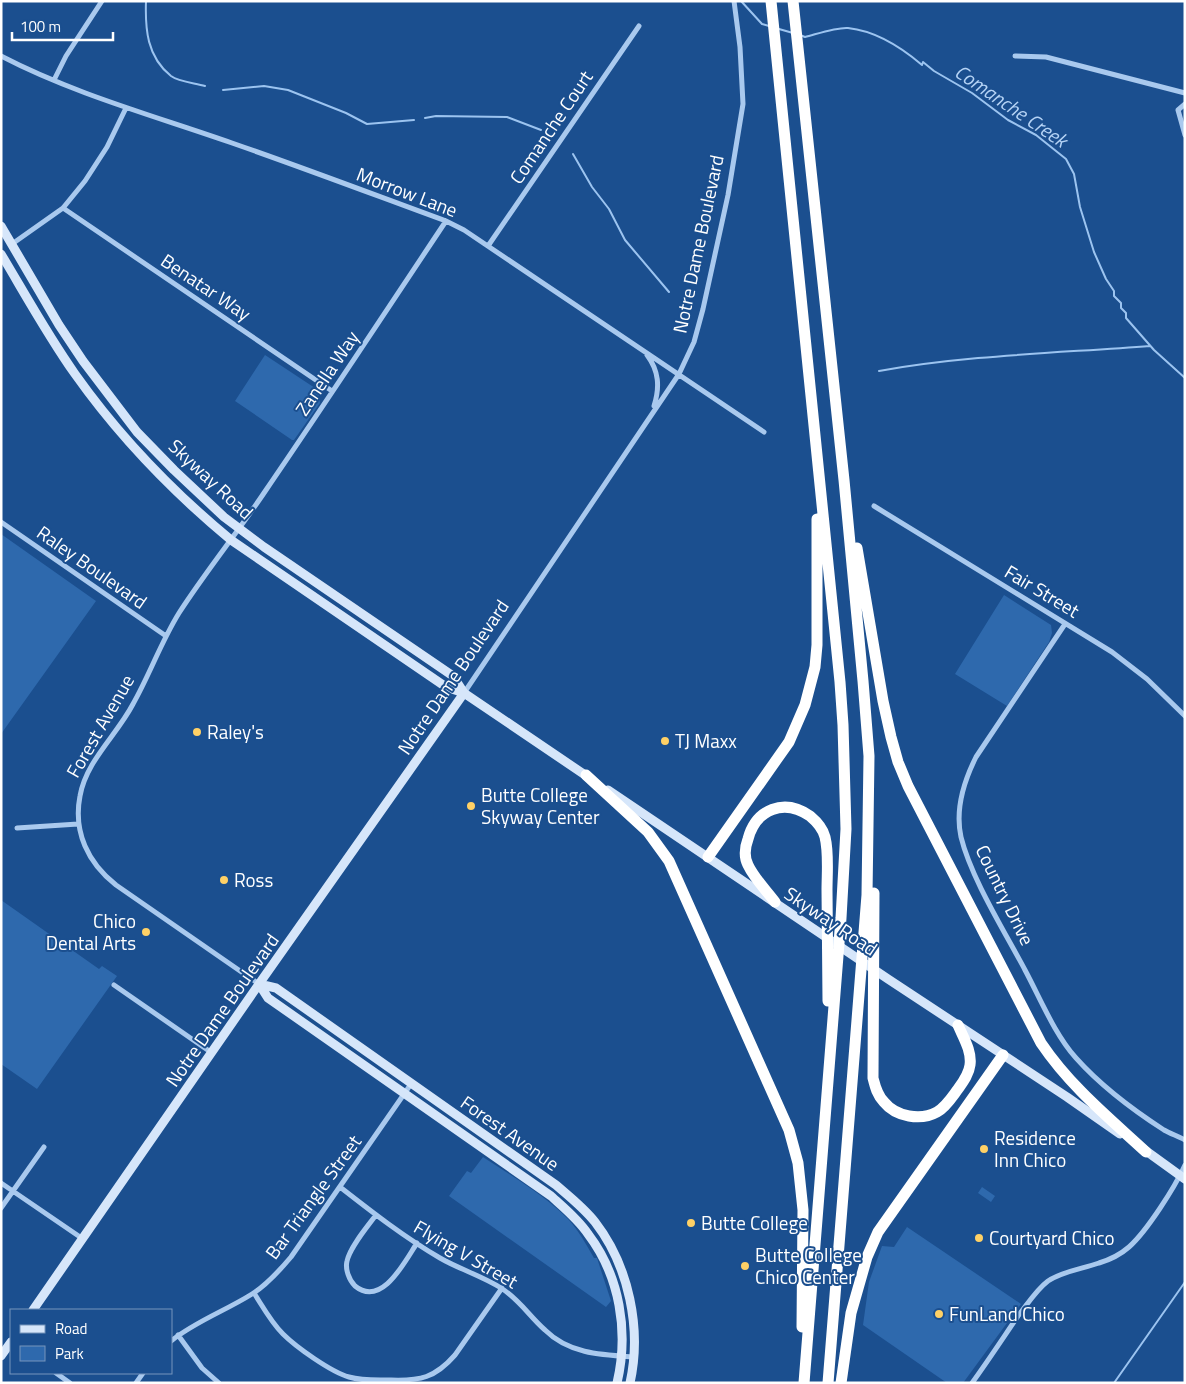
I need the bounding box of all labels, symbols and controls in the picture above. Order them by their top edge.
scale bar [12,10,114,42]
text: 100 m [20,15,61,38]
water label: Comanche Creek [949,56,1076,156]
street label: Comanche Court [502,64,600,189]
street label: Notre Dame Boulevard [664,152,731,336]
street label: Morrow Lane [353,159,462,224]
street label: Benatar Way [155,246,257,327]
street label: Zanella Way [287,324,366,421]
street label: Skyway Road [162,432,260,526]
street label: Raley Boulevard [31,518,153,615]
street label: Fair Street [999,557,1085,624]
street label: Notre Dame Boulevard [390,593,515,760]
street label: Forest Avenue [58,669,141,783]
place label: Raley's [207,717,264,746]
marker: Raley's [191,726,203,738]
place label: TJ Maxx [675,726,737,755]
marker: TJ Maxx [659,735,671,747]
place label: Butte College Skyway Center [481,780,600,831]
marker: Butte College Skyway Center [465,800,477,812]
street label: Country Drive [969,840,1042,950]
place label: Ross [234,865,273,894]
marker: Ross [218,874,230,886]
street label: Skyway Road [779,879,884,962]
place label: Chico Dental Arts [46,906,136,957]
marker: Chico Dental Arts [140,926,152,938]
street label: Notre Dame Boulevard [158,927,286,1092]
street label: Forest Avenue [455,1088,566,1177]
place label: Residence Inn Chico [994,1123,1076,1174]
street label: Bar Triangle Street [257,1128,368,1265]
marker: Residence Inn Chico [978,1143,990,1155]
place label: Butte College [701,1208,808,1237]
street label: Flying V Street [409,1212,524,1295]
marker: Butte College [685,1217,697,1229]
place label: Courtyard Chico [989,1223,1115,1252]
marker: Courtyard Chico [973,1232,985,1244]
place label: Butte College Chico Center [755,1240,862,1291]
marker: Butte College Chico Center [739,1260,751,1272]
place label: FunLand Chico [949,1299,1065,1328]
marker: FunLand Chico [933,1308,945,1320]
legend [10,1309,172,1374]
text: Road [55,1317,87,1340]
text: Park [55,1342,84,1365]

